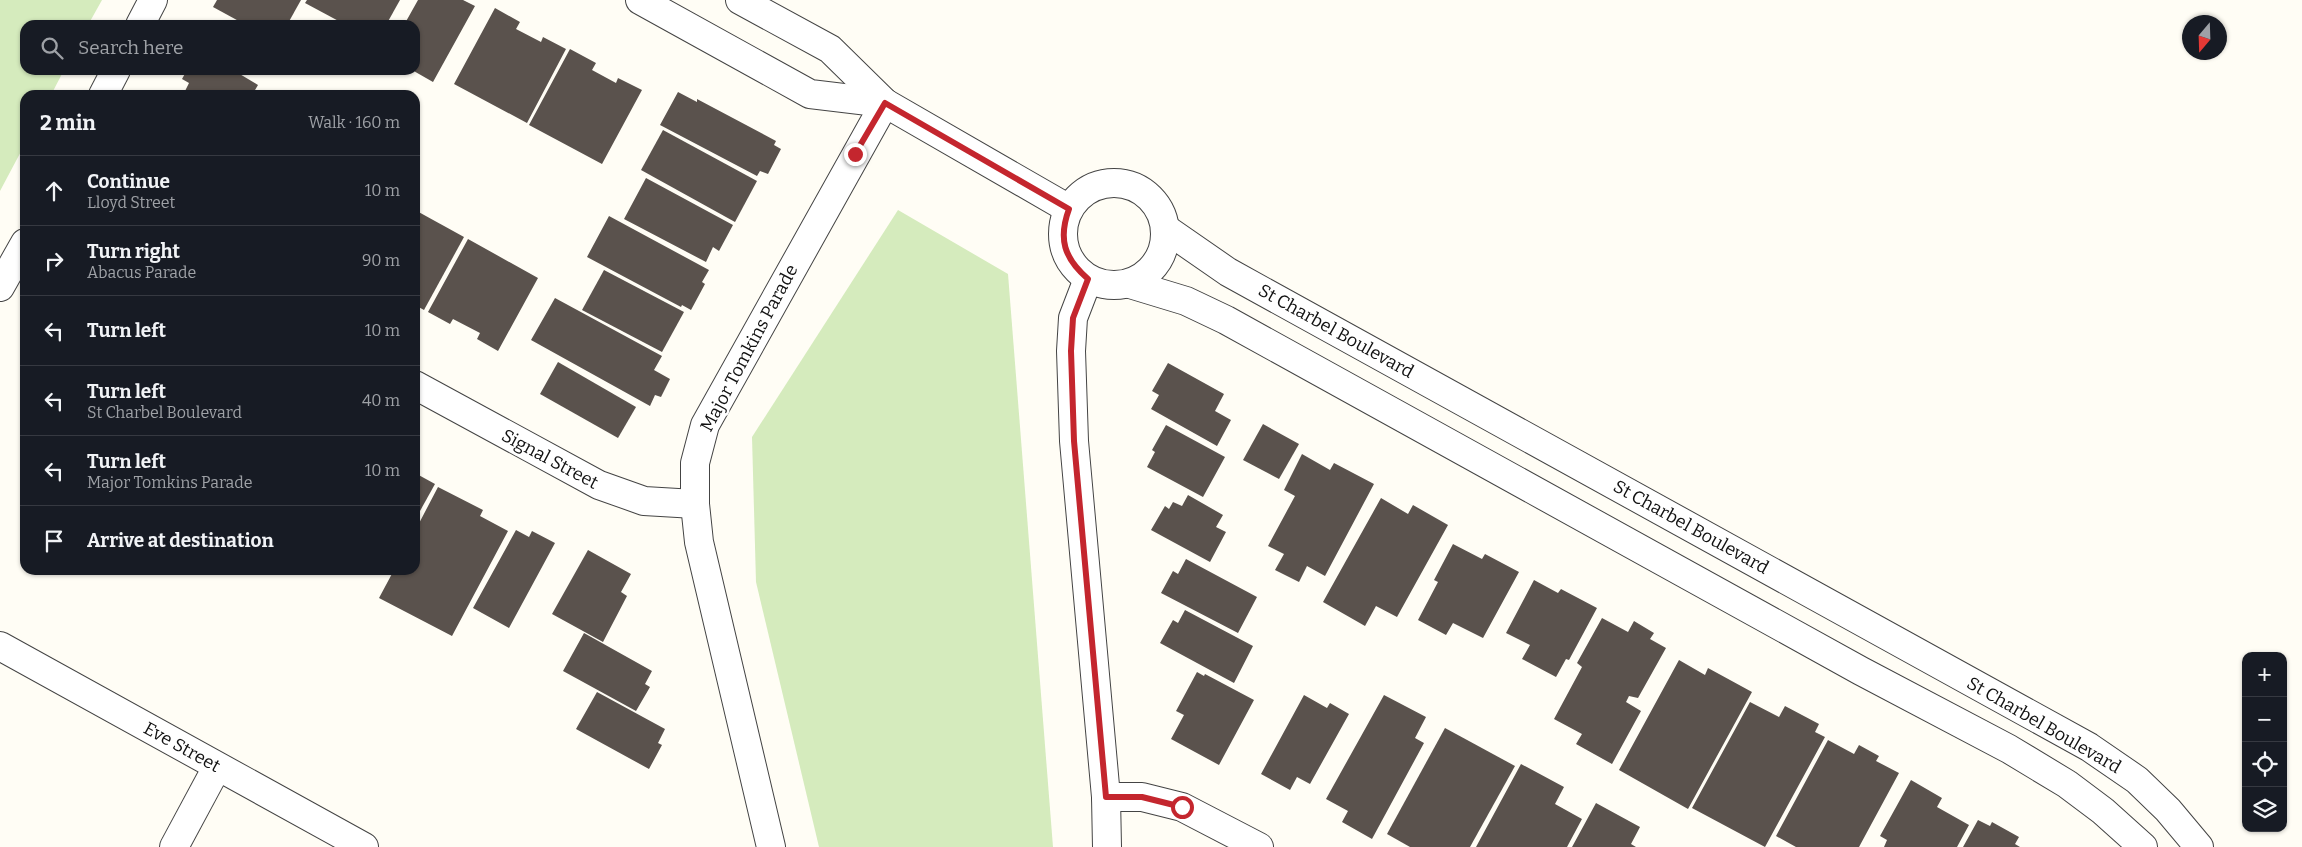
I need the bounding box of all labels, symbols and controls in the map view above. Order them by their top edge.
north arrow [2182,15,2227,60]
search box [20,20,420,75]
icon: search [38,34,66,62]
text: Search here [78,36,183,59]
text: 2 min [40,110,96,136]
text: Walk · 160 m [308,113,400,132]
route end [844,143,867,166]
text: Continue [87,170,170,193]
icon: ahead [40,177,68,205]
text: 10 m [365,181,400,200]
text: Lloyd Street [87,193,175,212]
text: Turn right [87,240,180,263]
icon: right [40,247,68,275]
text: 90 m [362,251,400,270]
street label: Major Tomkins Parade [696,261,802,435]
text: Abacus Parade [87,263,196,282]
street label: St Charbel Boulevard [1254,279,1418,383]
icon: left [40,317,68,345]
text: Turn left [87,319,166,342]
text: 10 m [365,321,400,340]
text: Turn left [87,380,166,403]
icon: left [40,387,68,415]
text: 40 m [362,391,400,410]
text: St Charbel Boulevard [87,403,242,422]
street label: Signal Street [498,424,602,494]
text: Turn left [87,450,166,473]
icon: left [40,457,68,485]
text: 10 m [365,461,400,480]
text: Major Tomkins Parade [87,473,253,492]
street label: St Charbel Boulevard [1609,475,1773,579]
icon: arrive [40,527,68,555]
text: Arrive at destination [87,529,274,552]
map controls [2242,652,2287,832]
button: + [2242,652,2287,697]
street label: St Charbel Boulevard [1963,672,2125,778]
button: − [2242,697,2287,742]
street label: Eve Street [140,717,224,777]
button: locate [2242,742,2287,787]
button: layers [2242,787,2287,832]
route start [1171,796,1194,819]

